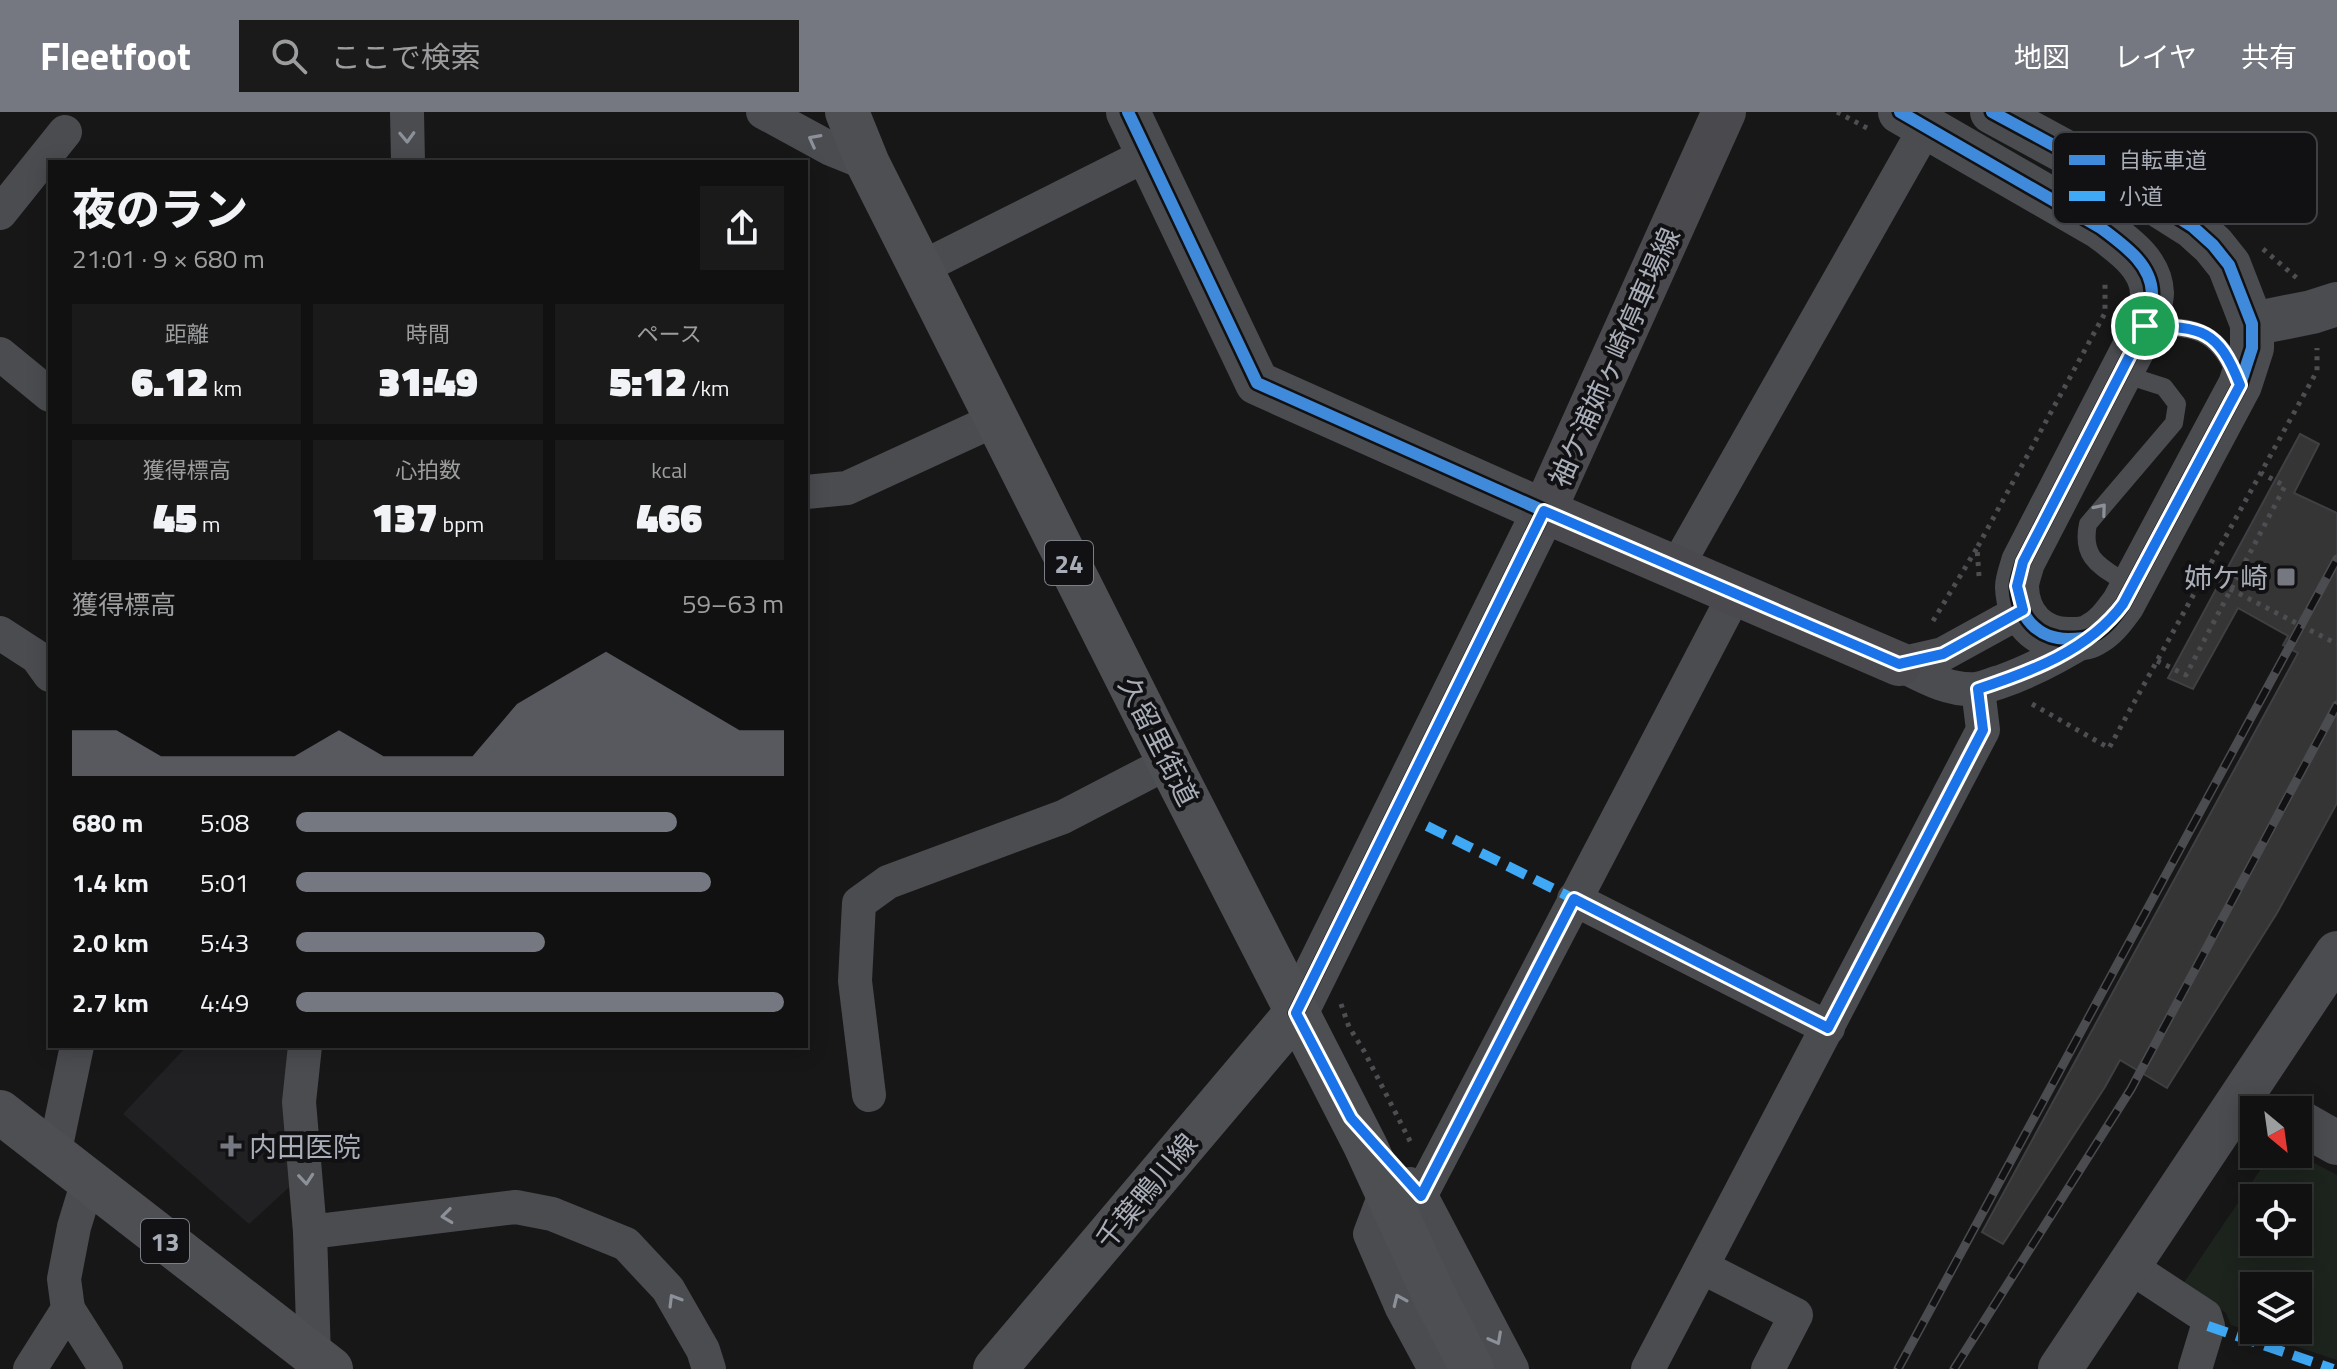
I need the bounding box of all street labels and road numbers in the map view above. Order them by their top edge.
street label: 袖ケ浦姉ヶ崎停車場線 [1537,220,1691,494]
road number: 24 [1045,541,1093,585]
street label: 久留里街道 [1108,669,1210,813]
street label: 千葉鴨川線 [1085,1124,1207,1258]
road number: 13 [141,1219,189,1263]

